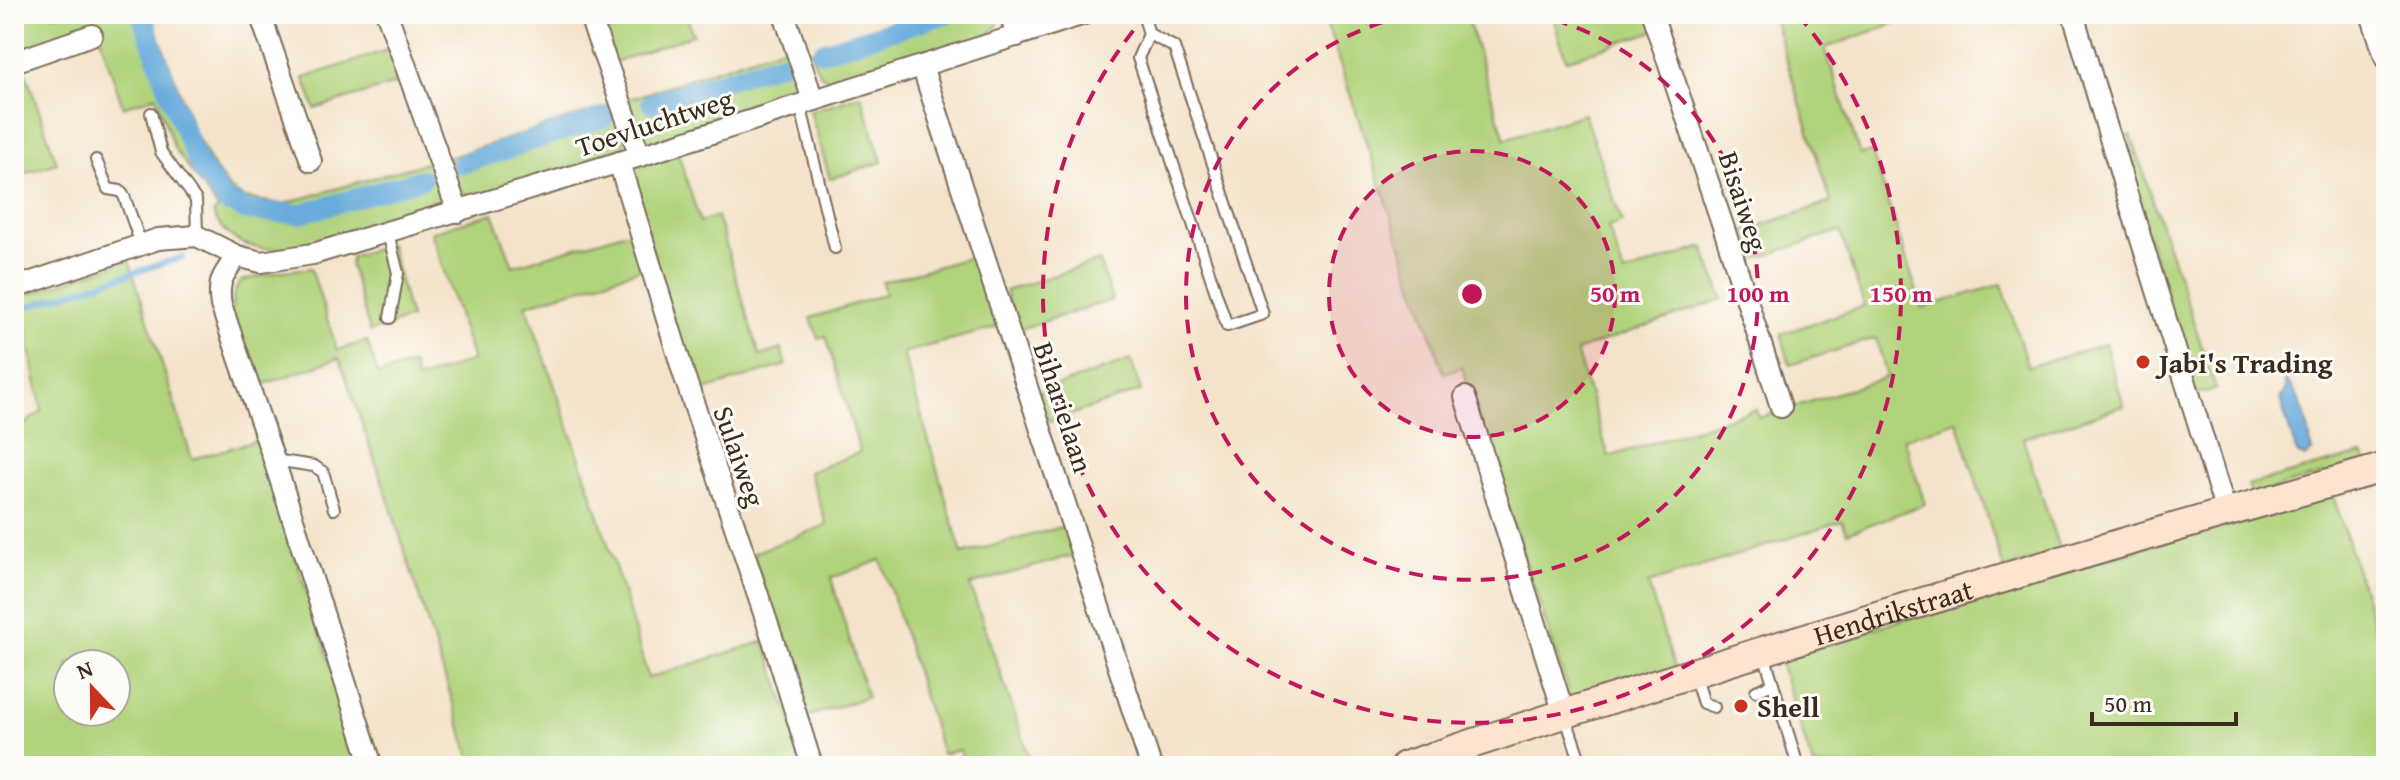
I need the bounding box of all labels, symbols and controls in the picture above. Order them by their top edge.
street label: Toevluchtweg [570,77,738,167]
street label: Bisaiweg [1709,146,1779,256]
text: 50 m [1590,276,1641,311]
text: 100 m [1726,276,1790,311]
text: 150 m [1869,276,1933,311]
centre of rings [1458,280,1486,308]
street label: Biharielaan [1024,336,1104,478]
place label: Jabi's Trading [2155,342,2333,383]
marker: Jabi's Trading [2134,353,2152,371]
street label: Sulaiweg [704,400,776,512]
street label: Hendrikstraat [1808,568,1978,655]
north arrow [52,648,132,728]
text: N [72,652,98,687]
scale bar [2092,676,2236,726]
place label: Shell [1757,686,1820,727]
text: 50 m [2104,686,2152,721]
marker: Shell [1732,697,1750,715]

